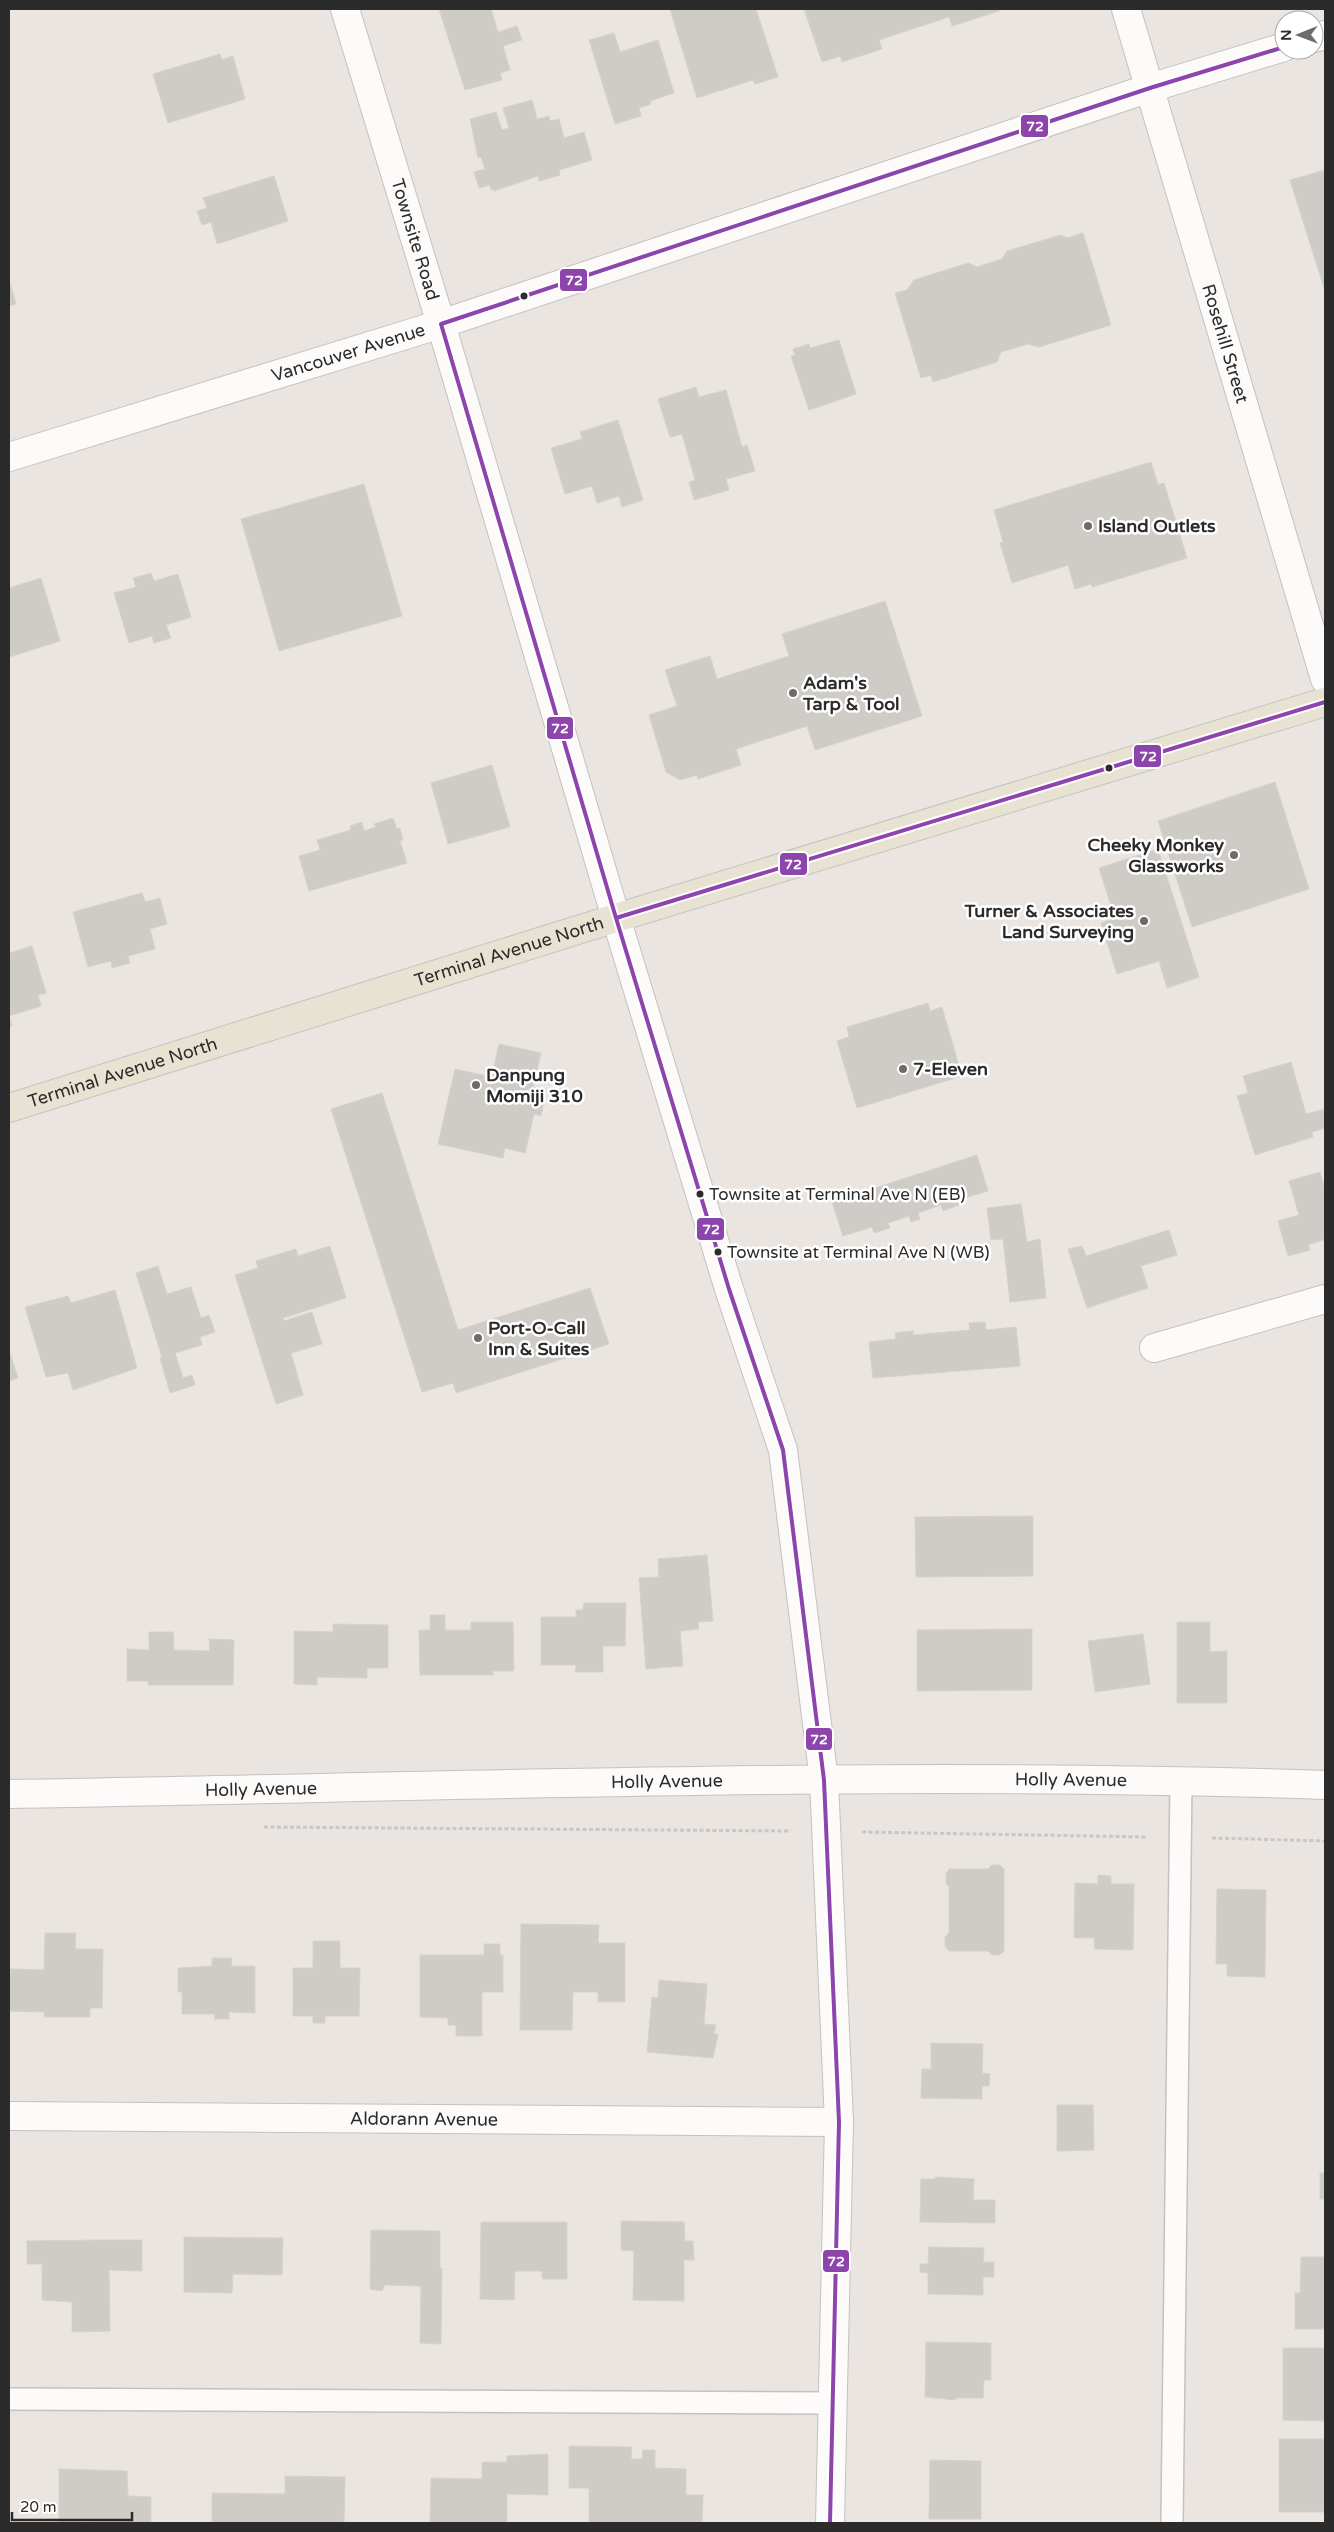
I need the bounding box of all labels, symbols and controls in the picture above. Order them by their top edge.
north arrow [1274,10,1324,60]
text: N [1278,29,1295,41]
line badge: 72 [1020,114,1049,138]
text: 72 [1026,118,1044,135]
street label: Townsite Road [386,176,444,303]
line badge: 72 [559,268,588,292]
text: 72 [565,272,583,289]
street label: Rosehill Street [1197,281,1253,406]
unlabelled marker [519,291,529,301]
street label: Vancouver Avenue [269,319,428,387]
place label: Island Outlets [1098,515,1216,537]
marker: Island Outlets [1082,520,1094,532]
place label: Adam's Tarp & Tool [802,672,900,715]
marker: Adam's Tarp & Tool [787,687,799,699]
line badge: 72 [546,716,574,740]
text: 72 [551,720,569,737]
line badge: 72 [1133,744,1162,768]
text: 72 [1139,748,1157,765]
unlabelled marker [1104,763,1114,773]
place label: Cheeky Monkey Glassworks [1088,834,1224,877]
marker: Cheeky Monkey Glassworks [1228,849,1240,861]
line badge: 72 [779,852,808,876]
text: 72 [784,856,802,873]
place label: Turner & Associates Land Surveying [963,900,1134,943]
street label: Terminal Avenue North [412,912,606,991]
marker: Turner & Associates Land Surveying [1138,915,1150,927]
street label: Terminal Avenue North [25,1032,220,1112]
place label: 7-Eleven [913,1058,988,1080]
marker: 7-Eleven [897,1063,909,1075]
place label: Danpung Momiji 310 [486,1064,583,1107]
marker: Danpung Momiji 310 [470,1079,482,1091]
place label: Townsite at Terminal Ave N (EB) [709,1184,966,1205]
marker: Townsite at Terminal Ave N (EB) [695,1189,705,1199]
line badge: 72 [696,1217,725,1241]
text: 72 [702,1221,720,1238]
place label: Townsite at Terminal Ave N (WB) [727,1242,990,1263]
marker: Townsite at Terminal Ave N (WB) [713,1247,723,1257]
place label: Port-O-Call Inn & Suites [488,1317,590,1360]
marker: Port-O-Call Inn & Suites [472,1332,484,1344]
line badge: 72 [805,1727,833,1751]
text: 72 [810,1731,828,1748]
street label: Holly Avenue [1015,1768,1127,1791]
street label: Holly Avenue [611,1769,723,1793]
street label: Holly Avenue [205,1777,317,1801]
street label: Aldorann Avenue [350,2107,498,2131]
line badge: 72 [822,2249,850,2273]
text: 72 [827,2253,845,2270]
scale bar [12,2490,132,2522]
text: 20 m [20,2498,57,2516]

